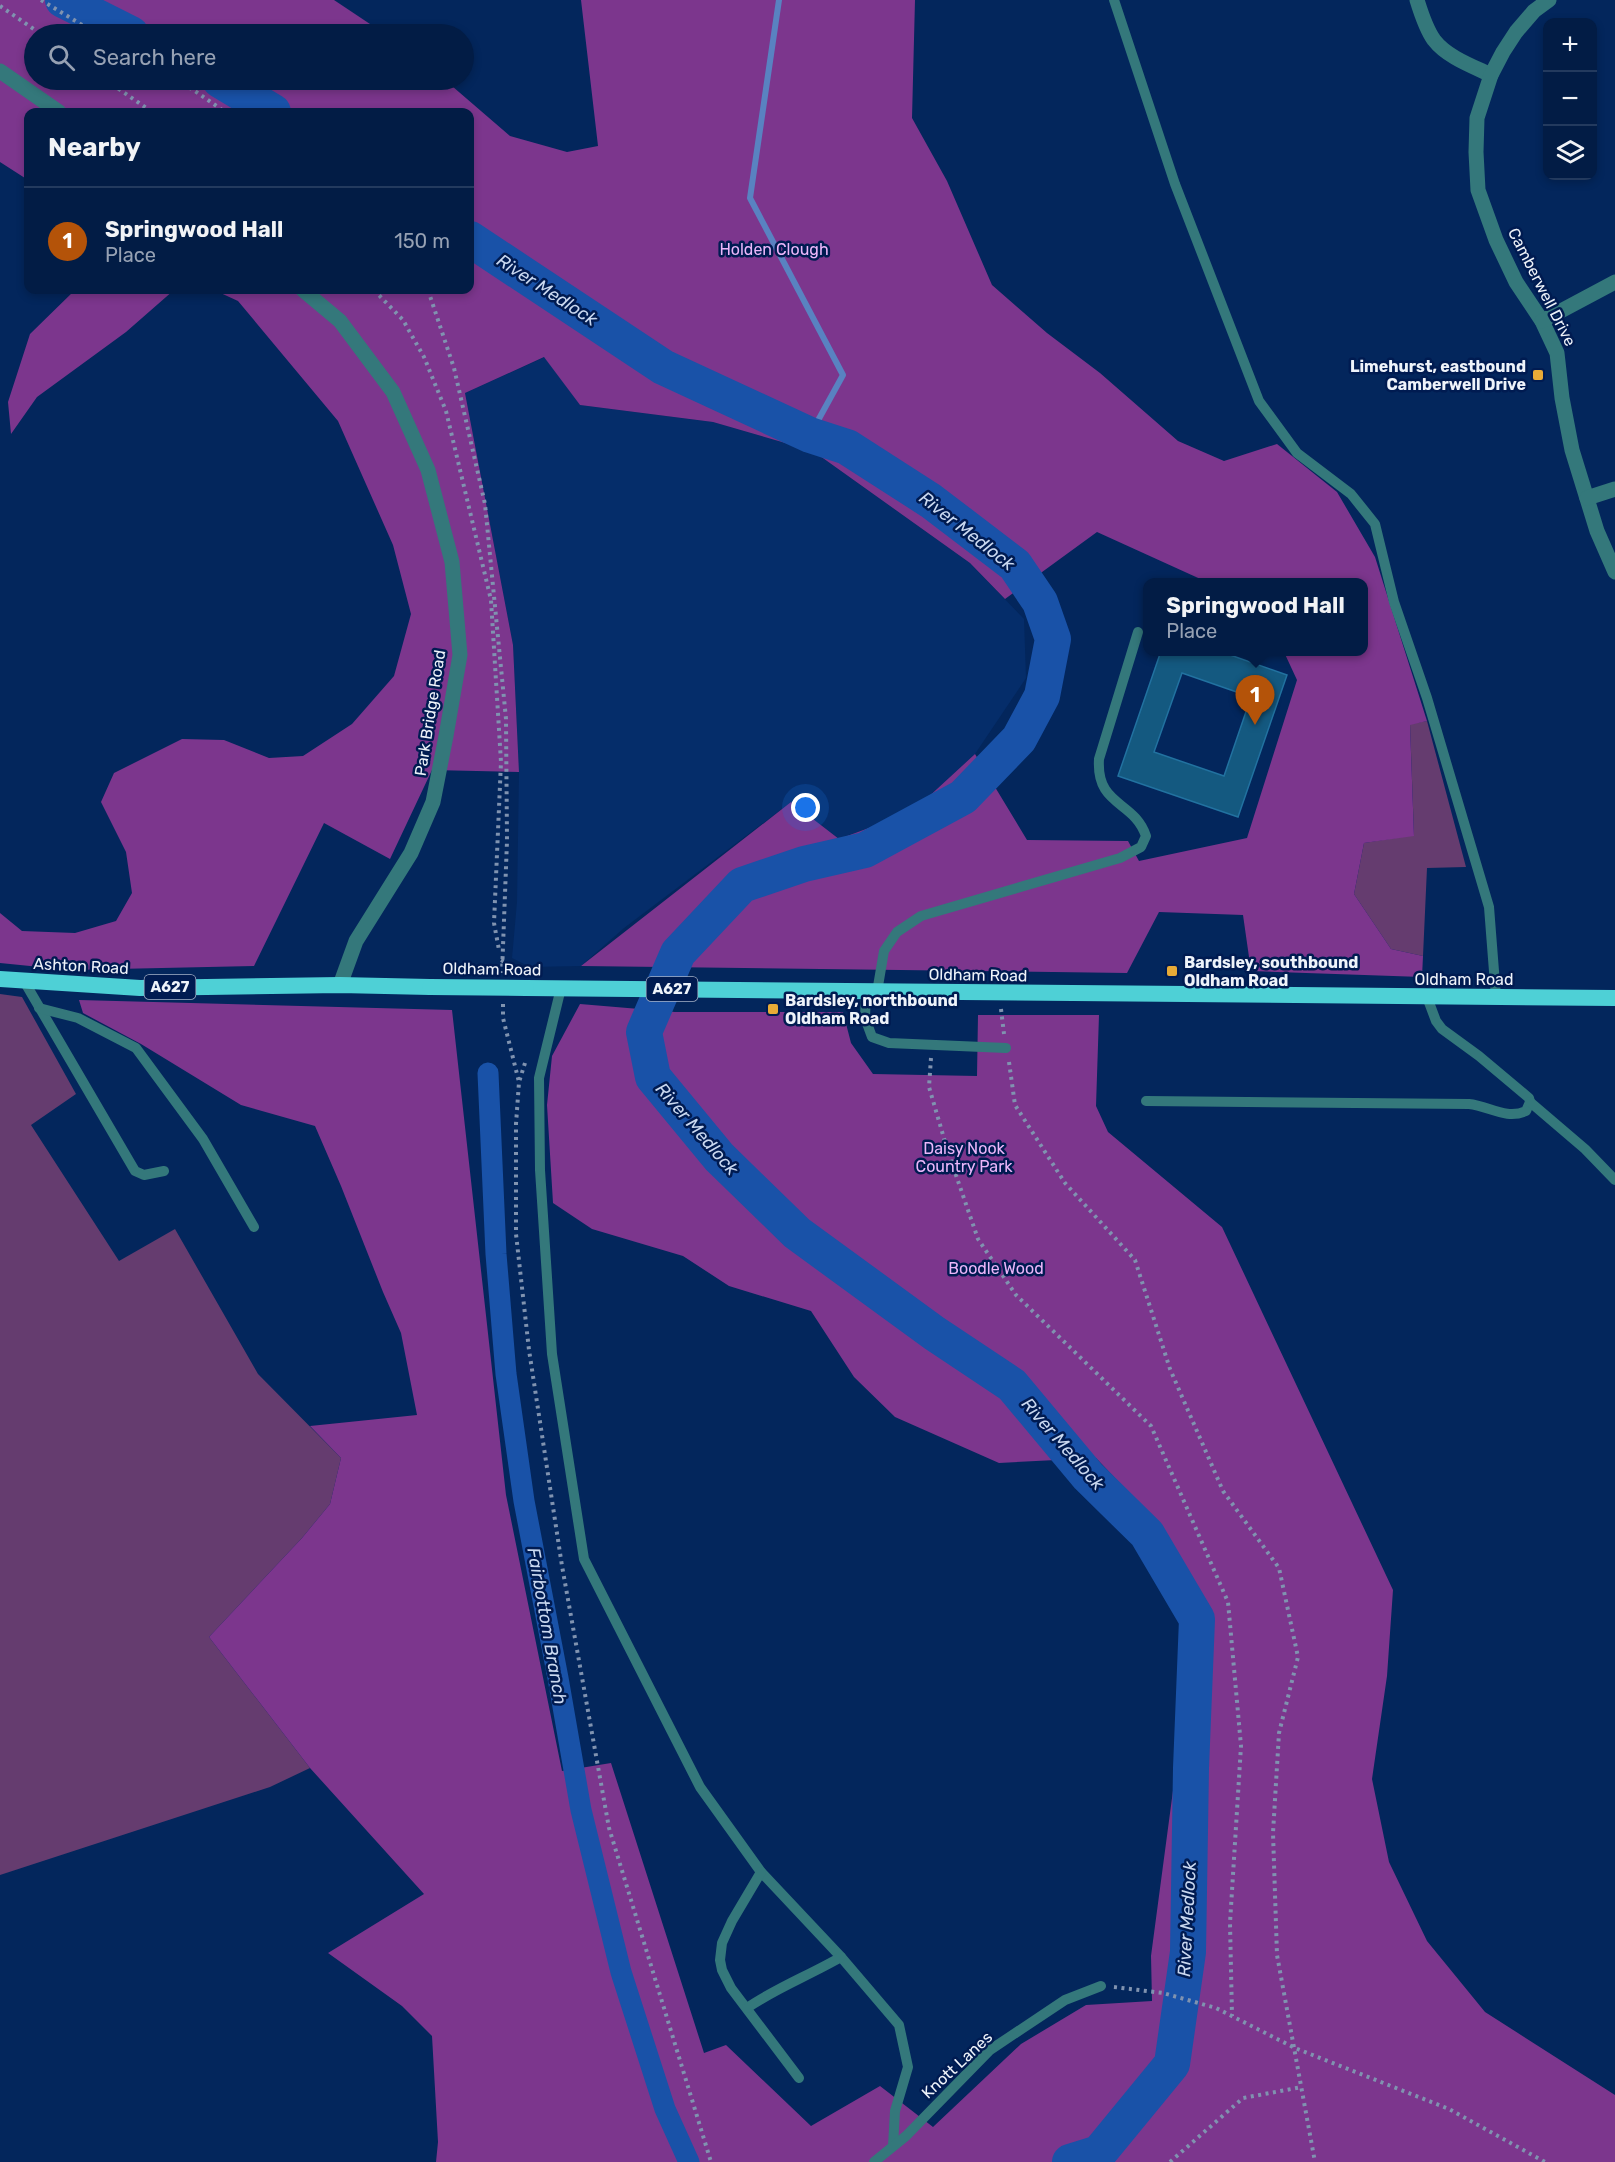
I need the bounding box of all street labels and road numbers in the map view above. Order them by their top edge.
street label: Camberwell Drive [1504,225,1580,349]
street label: Park Bridge Road [411,649,449,777]
street label: Ashton Road [33,954,129,978]
street label: Oldham Road [442,959,542,979]
street label: Oldham Road [928,965,1028,985]
street label: Oldham Road [1415,970,1513,989]
road number: A627 [144,975,195,999]
road number: A627 [646,977,698,1001]
street label: Knott Lanes [918,2028,996,2102]

